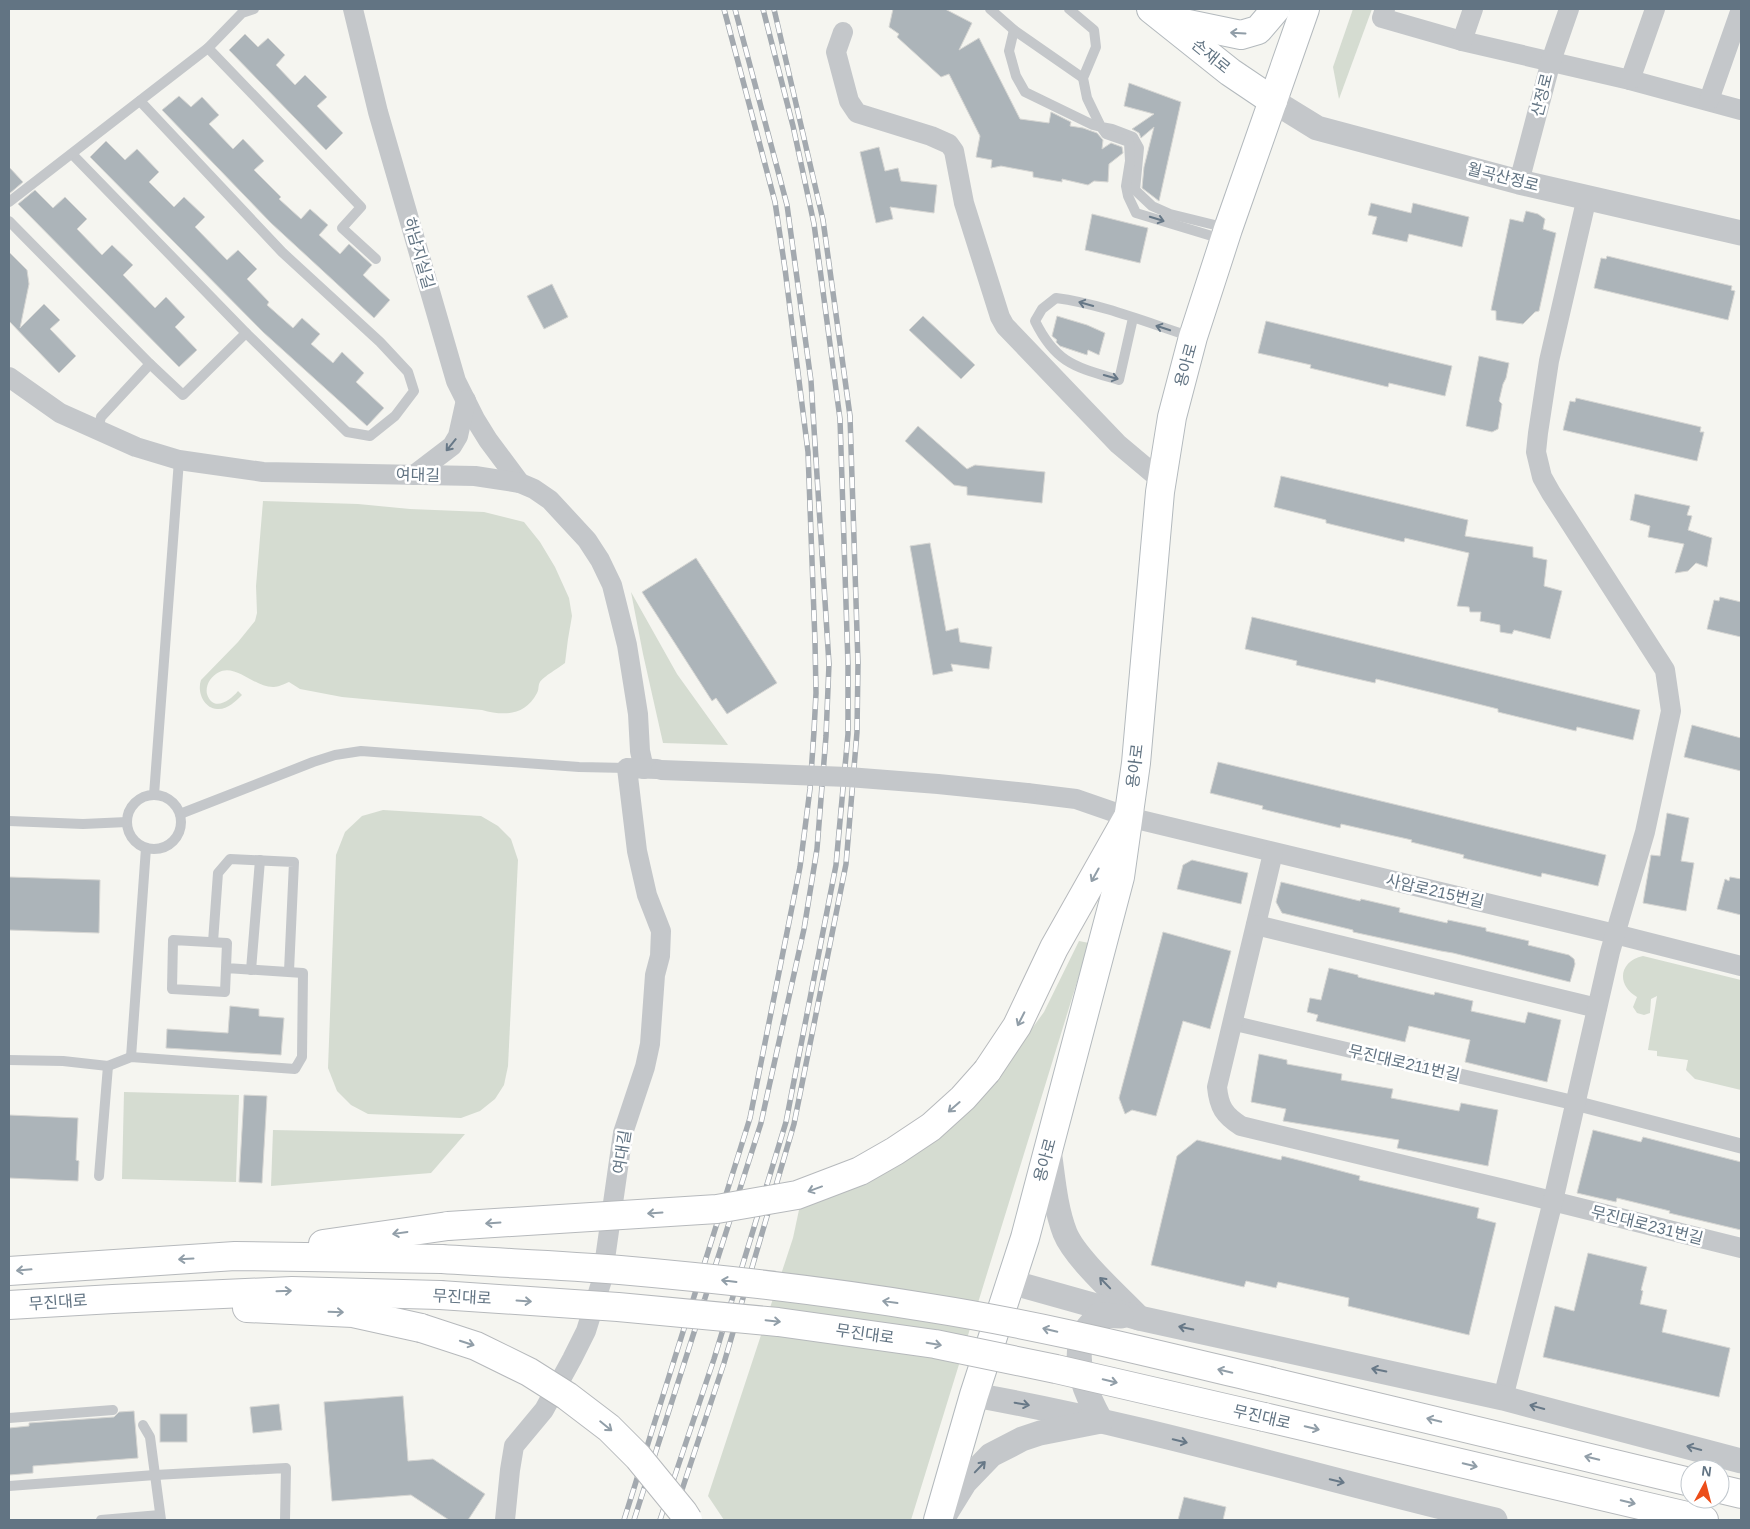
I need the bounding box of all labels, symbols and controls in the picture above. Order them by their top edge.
one-way arrow [1230,28,1246,38]
street label: 손재로 [1188,35,1234,77]
street label: 산정로 [1528,71,1556,118]
street label: 월곡산정로 [1465,160,1541,194]
one-way arrow [1148,214,1164,224]
street label: 하남지실길 [401,215,437,291]
one-way arrow [1079,299,1095,309]
one-way arrow [1155,322,1171,332]
street label: 용아로 [1172,341,1200,389]
one-way arrow [1103,373,1119,383]
one-way arrow [446,438,457,451]
street label: 여대길 [396,466,440,484]
street label: 용아로 [1124,743,1146,789]
one-way arrow [1090,867,1100,881]
street label: 사암로215번길 [1384,871,1486,911]
one-way arrow [1015,1011,1025,1026]
street label: 무진대로211번길 [1347,1042,1461,1084]
one-way arrow [948,1101,961,1112]
street label: 여대길 [610,1129,634,1175]
street label: 용아로 [1031,1136,1059,1184]
one-way arrow [808,1185,823,1194]
street label: 무진대로231번길 [1589,1203,1705,1247]
one-way arrow [648,1209,664,1218]
one-way arrow [485,1219,501,1228]
one-way arrow [392,1228,408,1238]
one-way arrow [178,1254,194,1263]
one-way arrow [16,1265,32,1274]
one-way arrow [721,1276,737,1286]
one-way arrow [1099,1276,1111,1289]
one-way arrow [276,1287,292,1296]
street label: 무진대로 [432,1287,492,1307]
street label: 무진대로 [28,1291,88,1313]
one-way arrow [515,1296,531,1305]
one-way arrow [882,1297,898,1307]
one-way arrow [328,1308,344,1317]
one-way arrow [765,1316,781,1326]
street label: 무진대로 [835,1321,896,1347]
one-way arrow [1178,1323,1194,1332]
one-way arrow [1042,1325,1058,1334]
one-way arrow [459,1339,474,1348]
one-way arrow [925,1340,941,1350]
one-way arrow [1371,1365,1387,1374]
one-way arrow [1218,1366,1234,1375]
one-way arrow [1101,1377,1117,1386]
one-way arrow [1013,1399,1029,1409]
one-way arrow [1530,1401,1546,1411]
street label: 무진대로 [1231,1402,1293,1432]
one-way arrow [1426,1415,1442,1424]
one-way arrow [599,1420,612,1431]
one-way arrow [1303,1424,1319,1433]
one-way arrow [1171,1437,1187,1446]
one-way arrow [1687,1443,1703,1453]
one-way arrow [1584,1453,1600,1462]
north arrow [1680,1459,1730,1509]
one-way arrow [974,1460,986,1473]
one-way arrow [1461,1461,1477,1470]
text: N [1701,1463,1713,1480]
one-way arrow [1329,1477,1345,1486]
one-way arrow [1619,1498,1635,1507]

